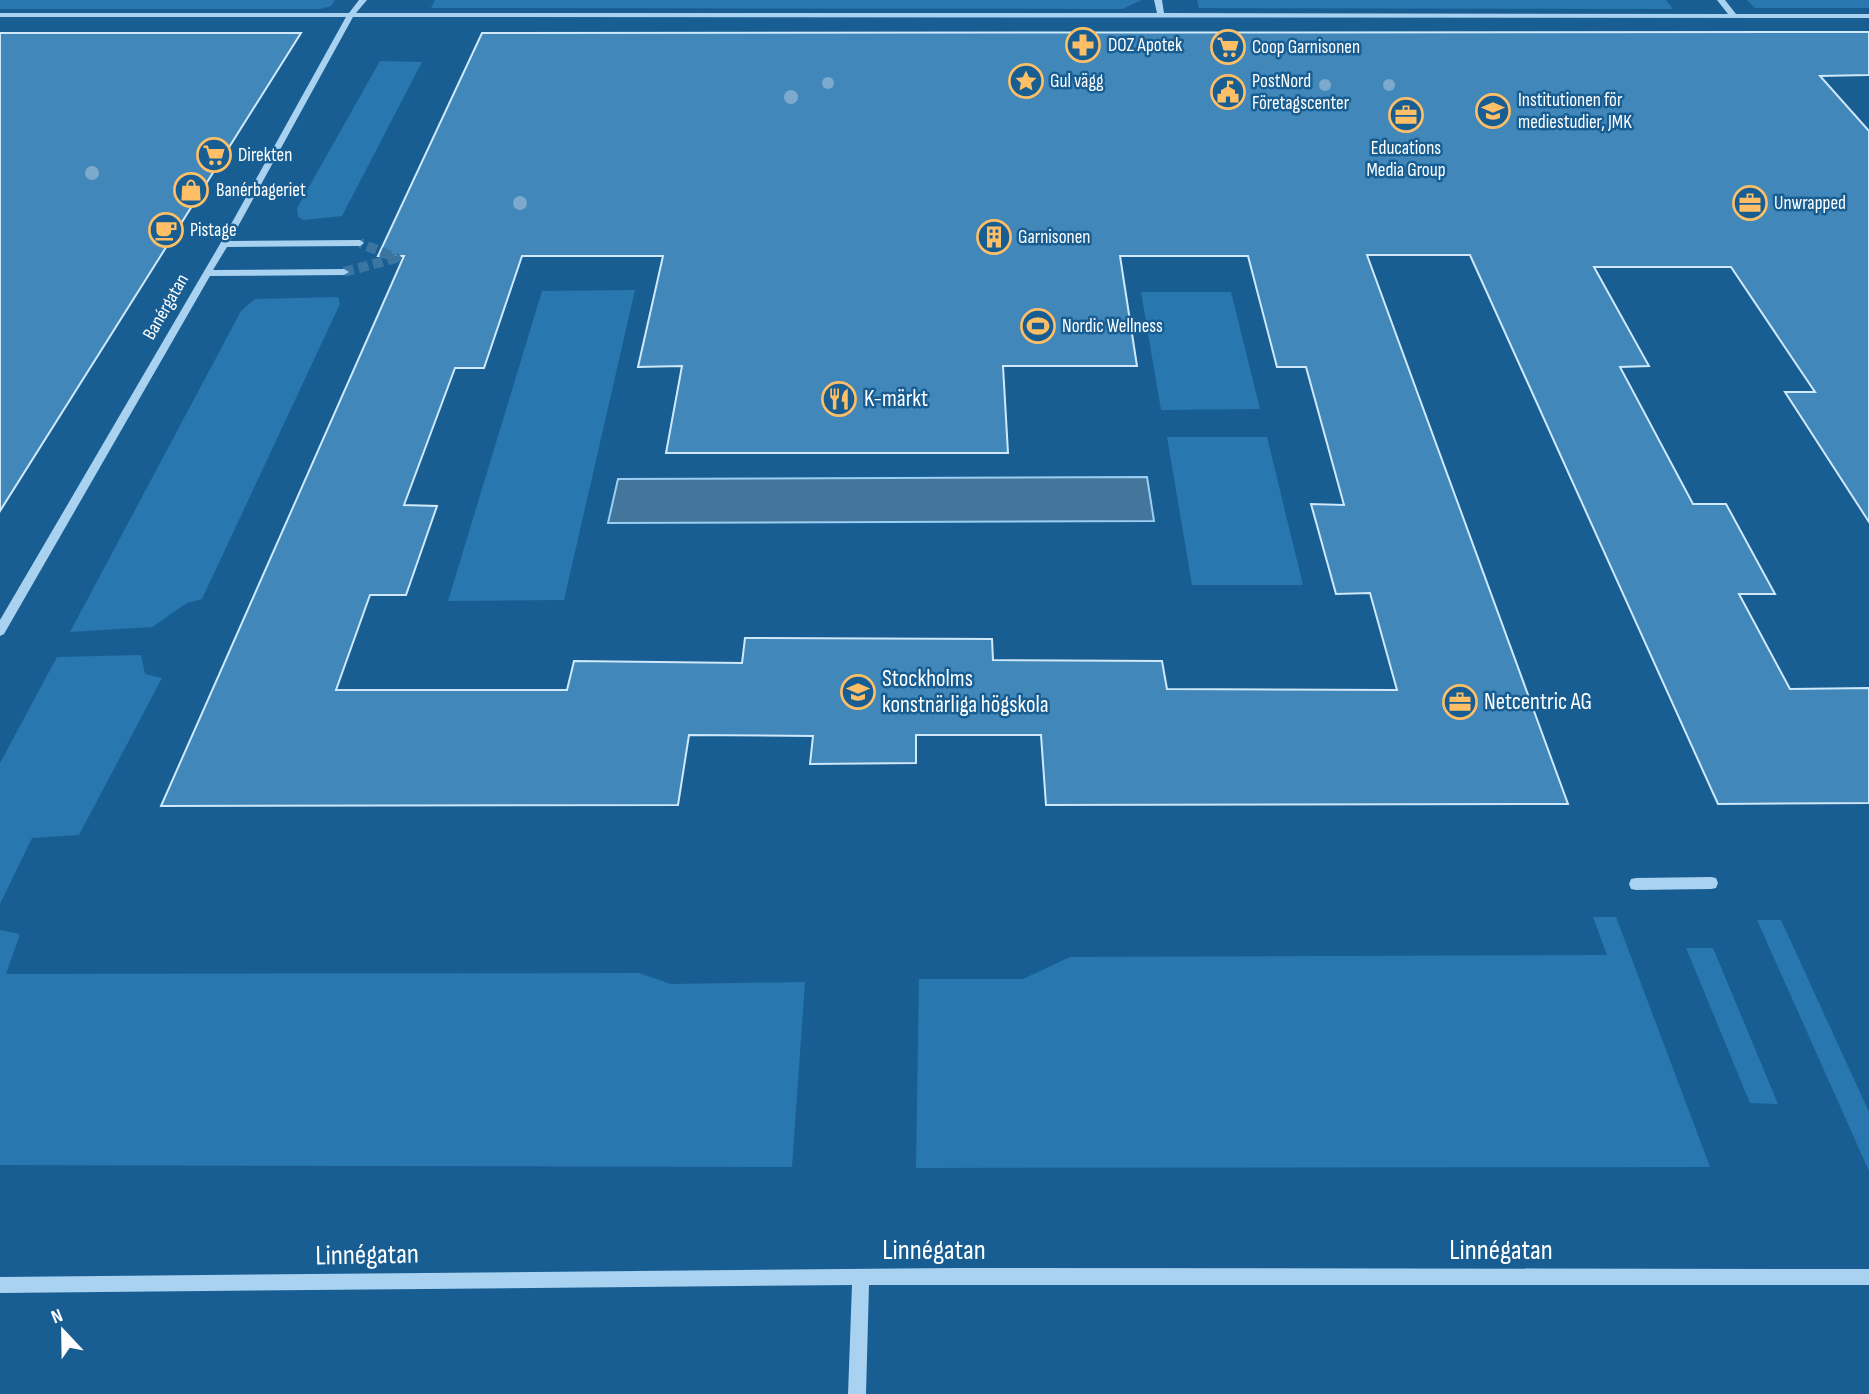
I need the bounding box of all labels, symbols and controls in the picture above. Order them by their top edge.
pharmacy icon: DOZ Apotek [1064,26,1102,64]
supermarket icon: Coop Garnisonen [1209,28,1247,66]
place label: DOZ Apotek [1108,34,1183,57]
place label: Coop Garnisonen [1252,36,1360,59]
place icon: Gul vägg [1007,62,1045,100]
place label: Gul vägg [1050,70,1104,93]
place label: PostNord Företagscenter [1252,70,1350,115]
public building icon: PostNord Företagscenter [1209,73,1247,111]
place label: Institutionen för mediestudier, JMK [1518,89,1632,134]
school or university icon: Institutionen för mediestudier, JMK [1474,92,1512,130]
office icon: Educations Media Group [1387,96,1425,134]
supermarket icon: Direkten [195,136,233,174]
place label: Educations Media Group [1366,137,1446,182]
place label: Direkten [238,144,292,167]
shop icon: Banérbageriet [172,171,210,209]
place label: Banérbageriet [216,179,306,202]
office icon: Unwrapped [1731,184,1769,222]
place label: Unwrapped [1774,192,1846,215]
cafe icon: Pistage [147,211,185,249]
building icon: Garnisonen [975,218,1013,256]
place label: Pistage [190,219,237,242]
place label: Garnisonen [1018,226,1090,249]
street label: Banérgatan [138,270,194,344]
sports icon: Nordic Wellness [1019,307,1057,345]
place label: Nordic Wellness [1062,315,1163,338]
restaurant icon: K-märkt [820,380,858,418]
place label: K-märkt [864,385,928,413]
place label: Stockholms konstnärliga högskola [882,665,1049,719]
school or university icon: Stockholms konstnärliga högskola [839,673,877,711]
office icon: Netcentric AG [1441,683,1479,721]
place label: Netcentric AG [1484,688,1592,716]
street label: Linnégatan [882,1234,986,1267]
street label: Linnégatan [1449,1234,1553,1267]
street label: Linnégatan [315,1238,419,1272]
north arrow [28,1296,98,1366]
text: N [48,1304,66,1329]

